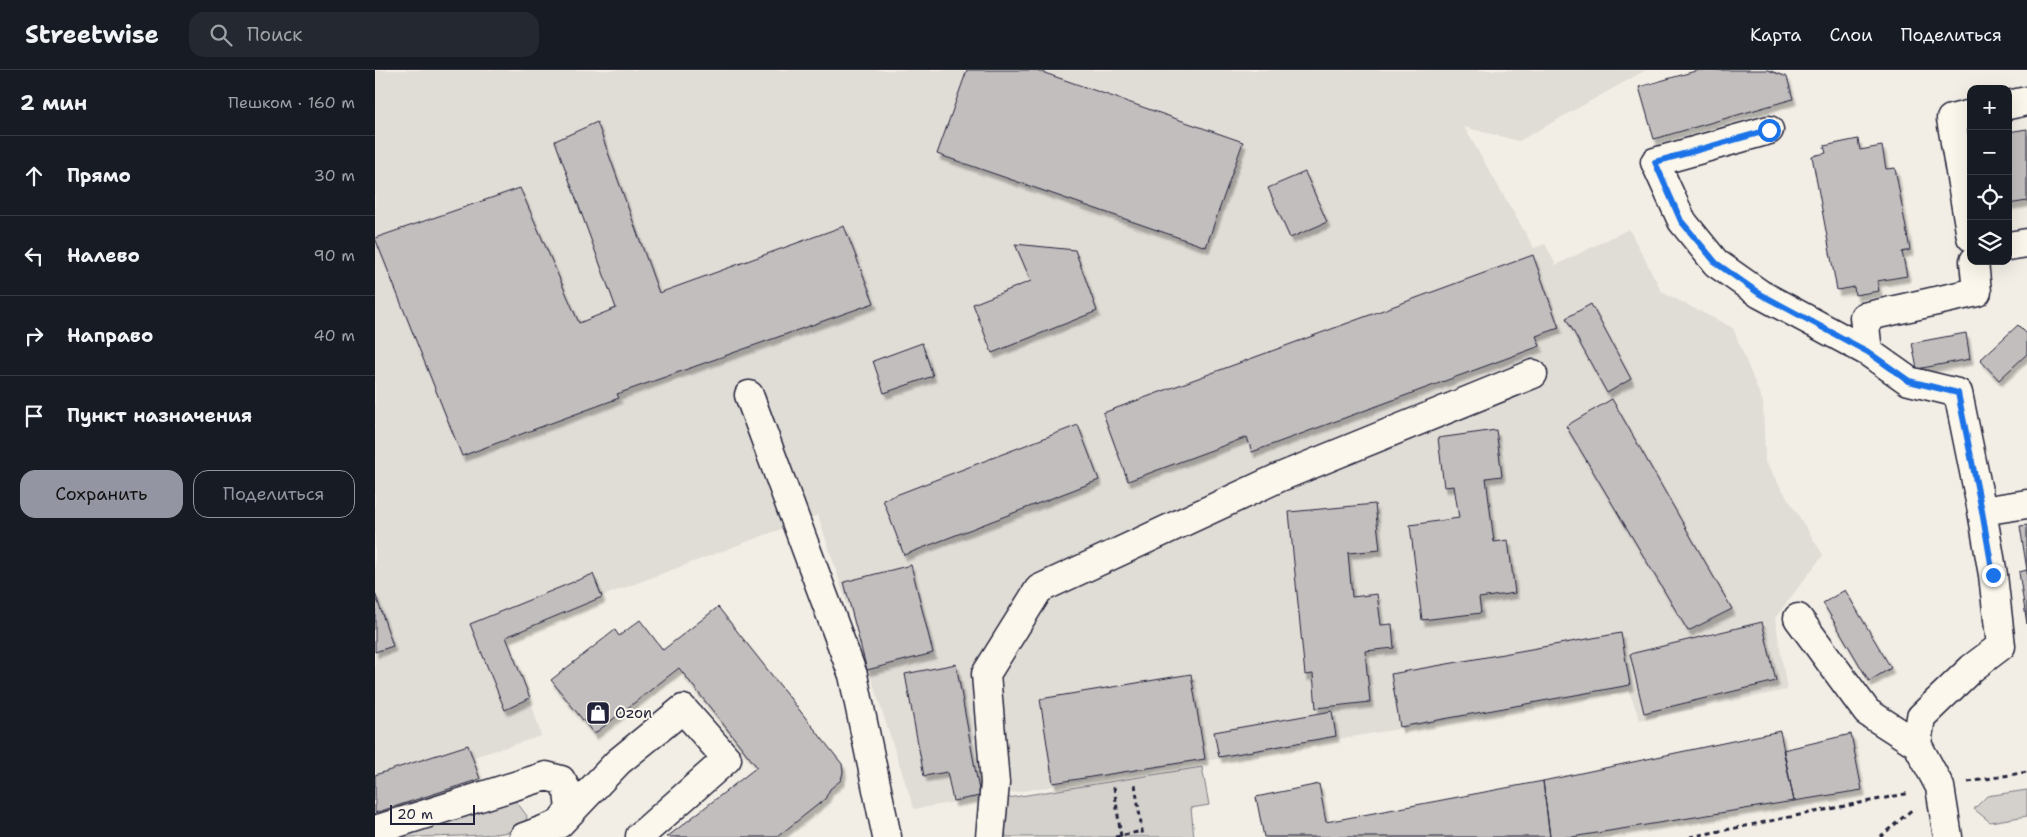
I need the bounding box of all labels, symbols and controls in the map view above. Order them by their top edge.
search box [189,12,539,57]
text: Streetwise [25,19,159,51]
icon: search [207,21,235,49]
text: Поиск [247,22,302,47]
text: Карта [1750,23,1801,47]
text: Слои [1829,23,1873,47]
text: Поделиться [1901,23,2002,47]
map controls [1967,85,2012,265]
button: + [1967,85,2012,130]
text: 2 мин [20,89,87,117]
text: Пешком · 160 m [228,92,355,113]
route start [1758,119,1781,142]
button: − [1967,130,2012,175]
icon: ahead [20,162,48,190]
text: Прямо [67,163,131,188]
text: 30 m [314,165,355,186]
button: locate [1967,175,2012,220]
button: layers [1967,220,2012,265]
icon: left [20,242,48,270]
text: Налево [67,243,140,268]
text: 90 m [314,245,355,266]
icon: right [20,322,48,350]
text: Направо [67,323,153,348]
text: 40 m [313,325,355,346]
icon: arrive [20,402,48,430]
text: Пункт назначения [67,403,252,428]
button: Сохранить [20,470,183,518]
button: Поделиться [193,470,355,518]
route end [1982,564,2005,587]
shop icon: Ozon [585,700,611,726]
place label: Ozon [615,703,652,723]
scale bar [390,802,475,825]
text: 20 m [397,805,433,823]

